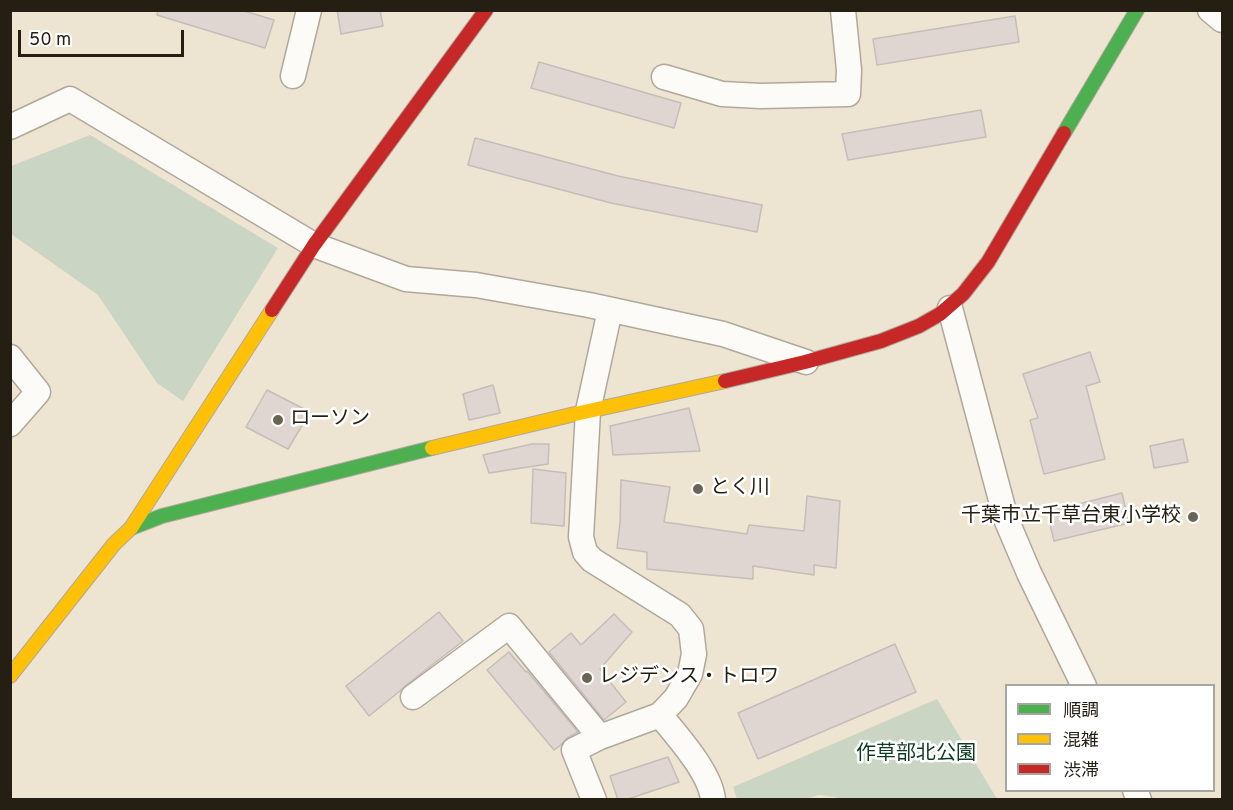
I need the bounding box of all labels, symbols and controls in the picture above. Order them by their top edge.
scale bar [21,18,188,56]
text: 50 m [29,29,71,52]
place label: ローソン [290,408,370,432]
marker: ローソン [271,413,285,427]
place label: とく川 [710,477,770,501]
marker: とく川 [691,482,705,496]
place label: 千葉市立千草台東小学校 [961,505,1181,529]
marker: 千葉市立千草台東小学校 [1186,510,1200,524]
place label: レジデンス・トロワ [599,666,779,690]
marker: レジデンス・トロワ [580,671,594,685]
legend [1005,684,1215,792]
text: 順調 [1063,700,1099,723]
text: 混雑 [1063,730,1099,753]
park label: 作草部北公園 [856,743,976,767]
text: 渋滞 [1063,760,1099,783]

